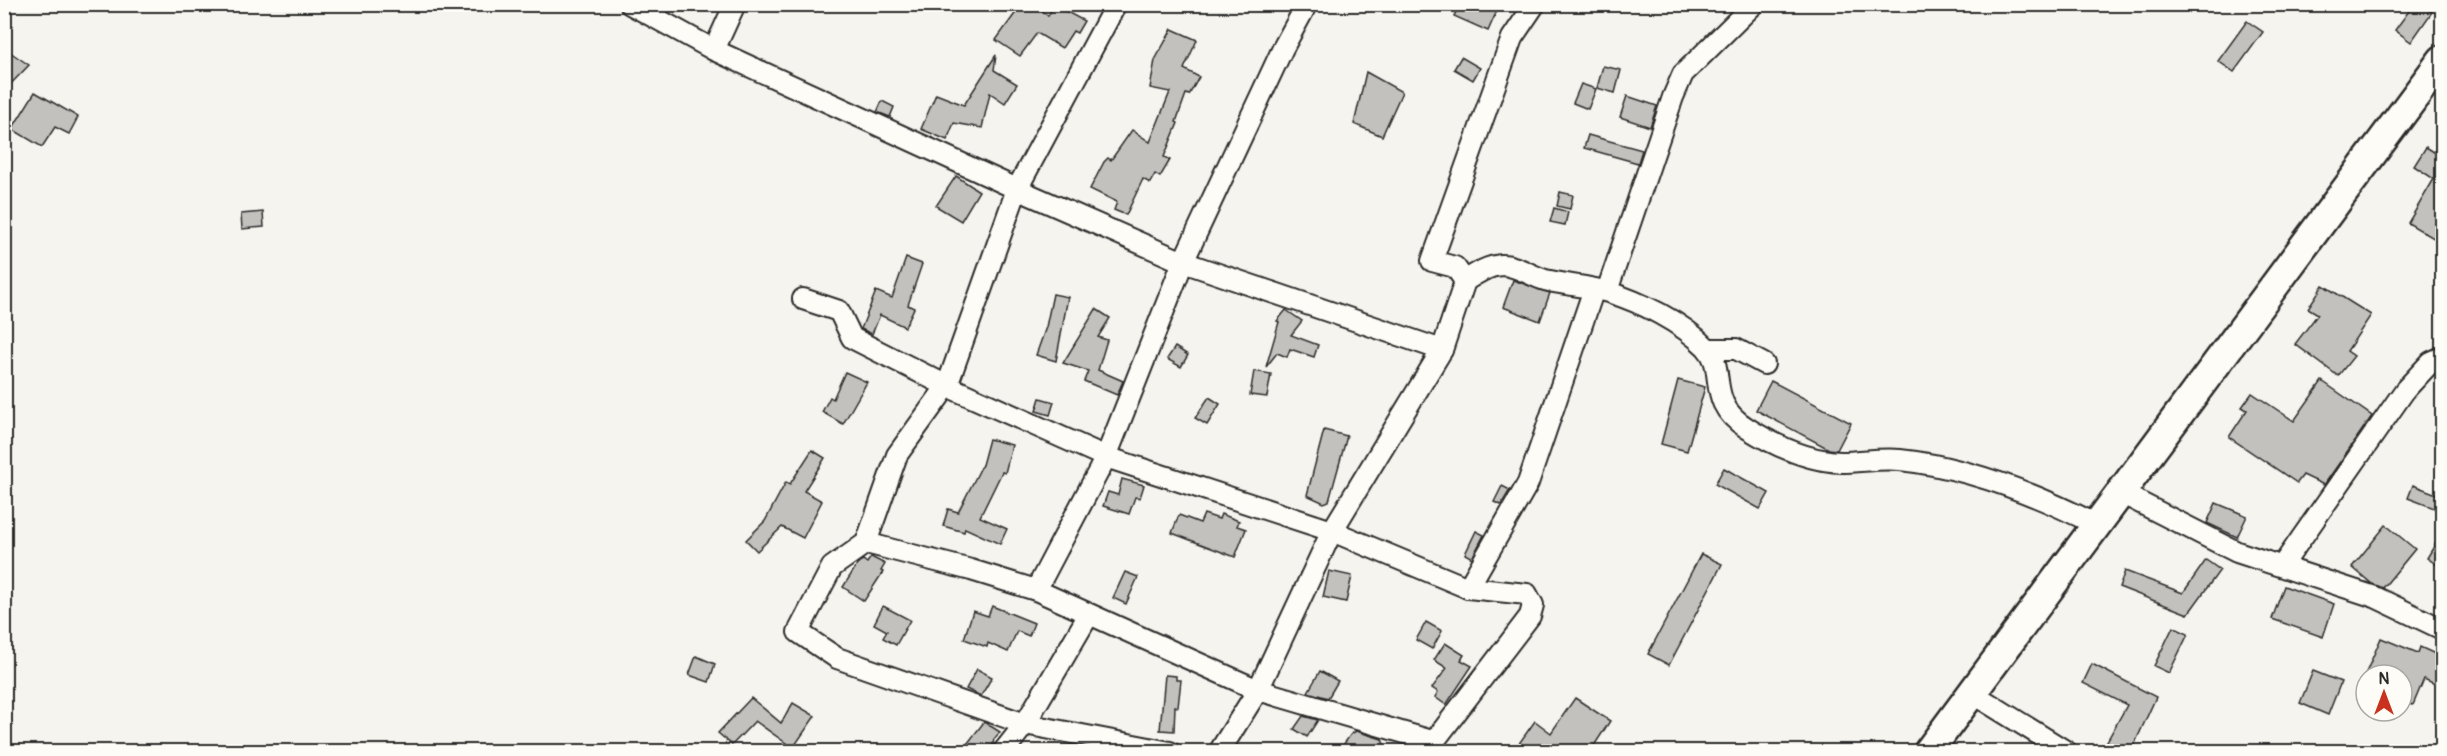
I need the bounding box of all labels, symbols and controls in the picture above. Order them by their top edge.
north arrow [2354,663,2414,723]
text: N [2379,669,2390,689]

